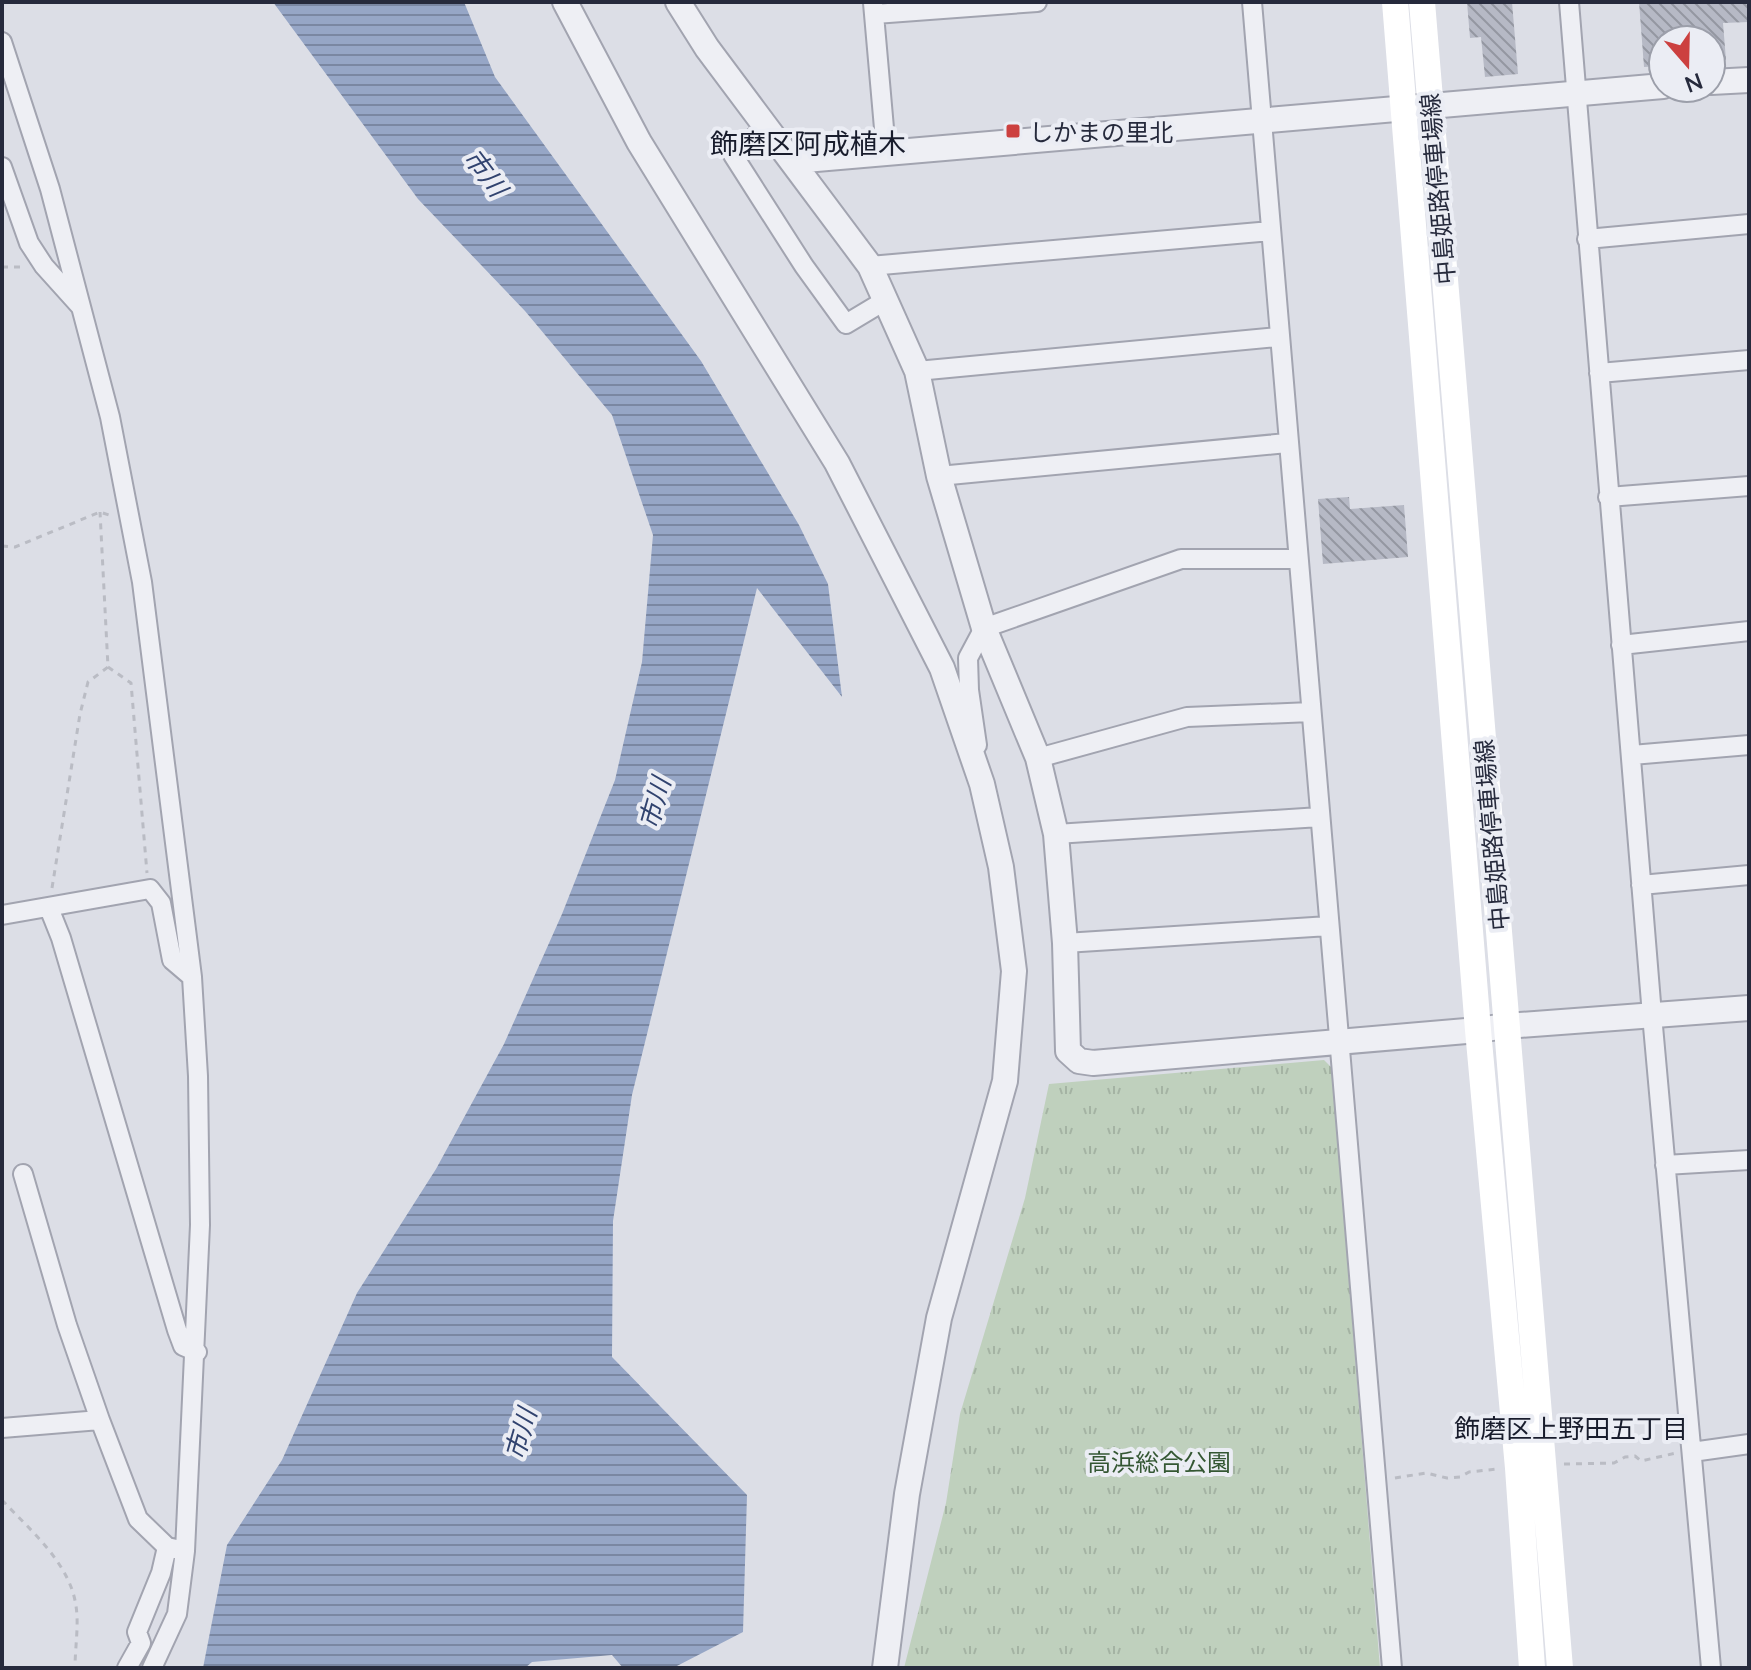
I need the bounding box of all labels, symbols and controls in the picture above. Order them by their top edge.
north arrow [1647,24,1727,104]
text: N [1681,68,1707,99]
street label: 中島姫路停車場線 [1414,92,1460,286]
place label: しかまの里北 [1029,117,1173,146]
marker: しかまの里北 [1004,122,1022,140]
district label: 飾磨区阿成植木 [710,126,906,160]
water label: 市川 [458,142,516,205]
street label: 中島姫路停車場線 [1468,738,1514,932]
water label: 市川 [631,771,677,832]
water label: 市川 [497,1402,543,1463]
district label: 飾磨区上野田五丁目 [1454,1412,1688,1444]
park label: 高浜総合公園 [1087,1447,1231,1476]

